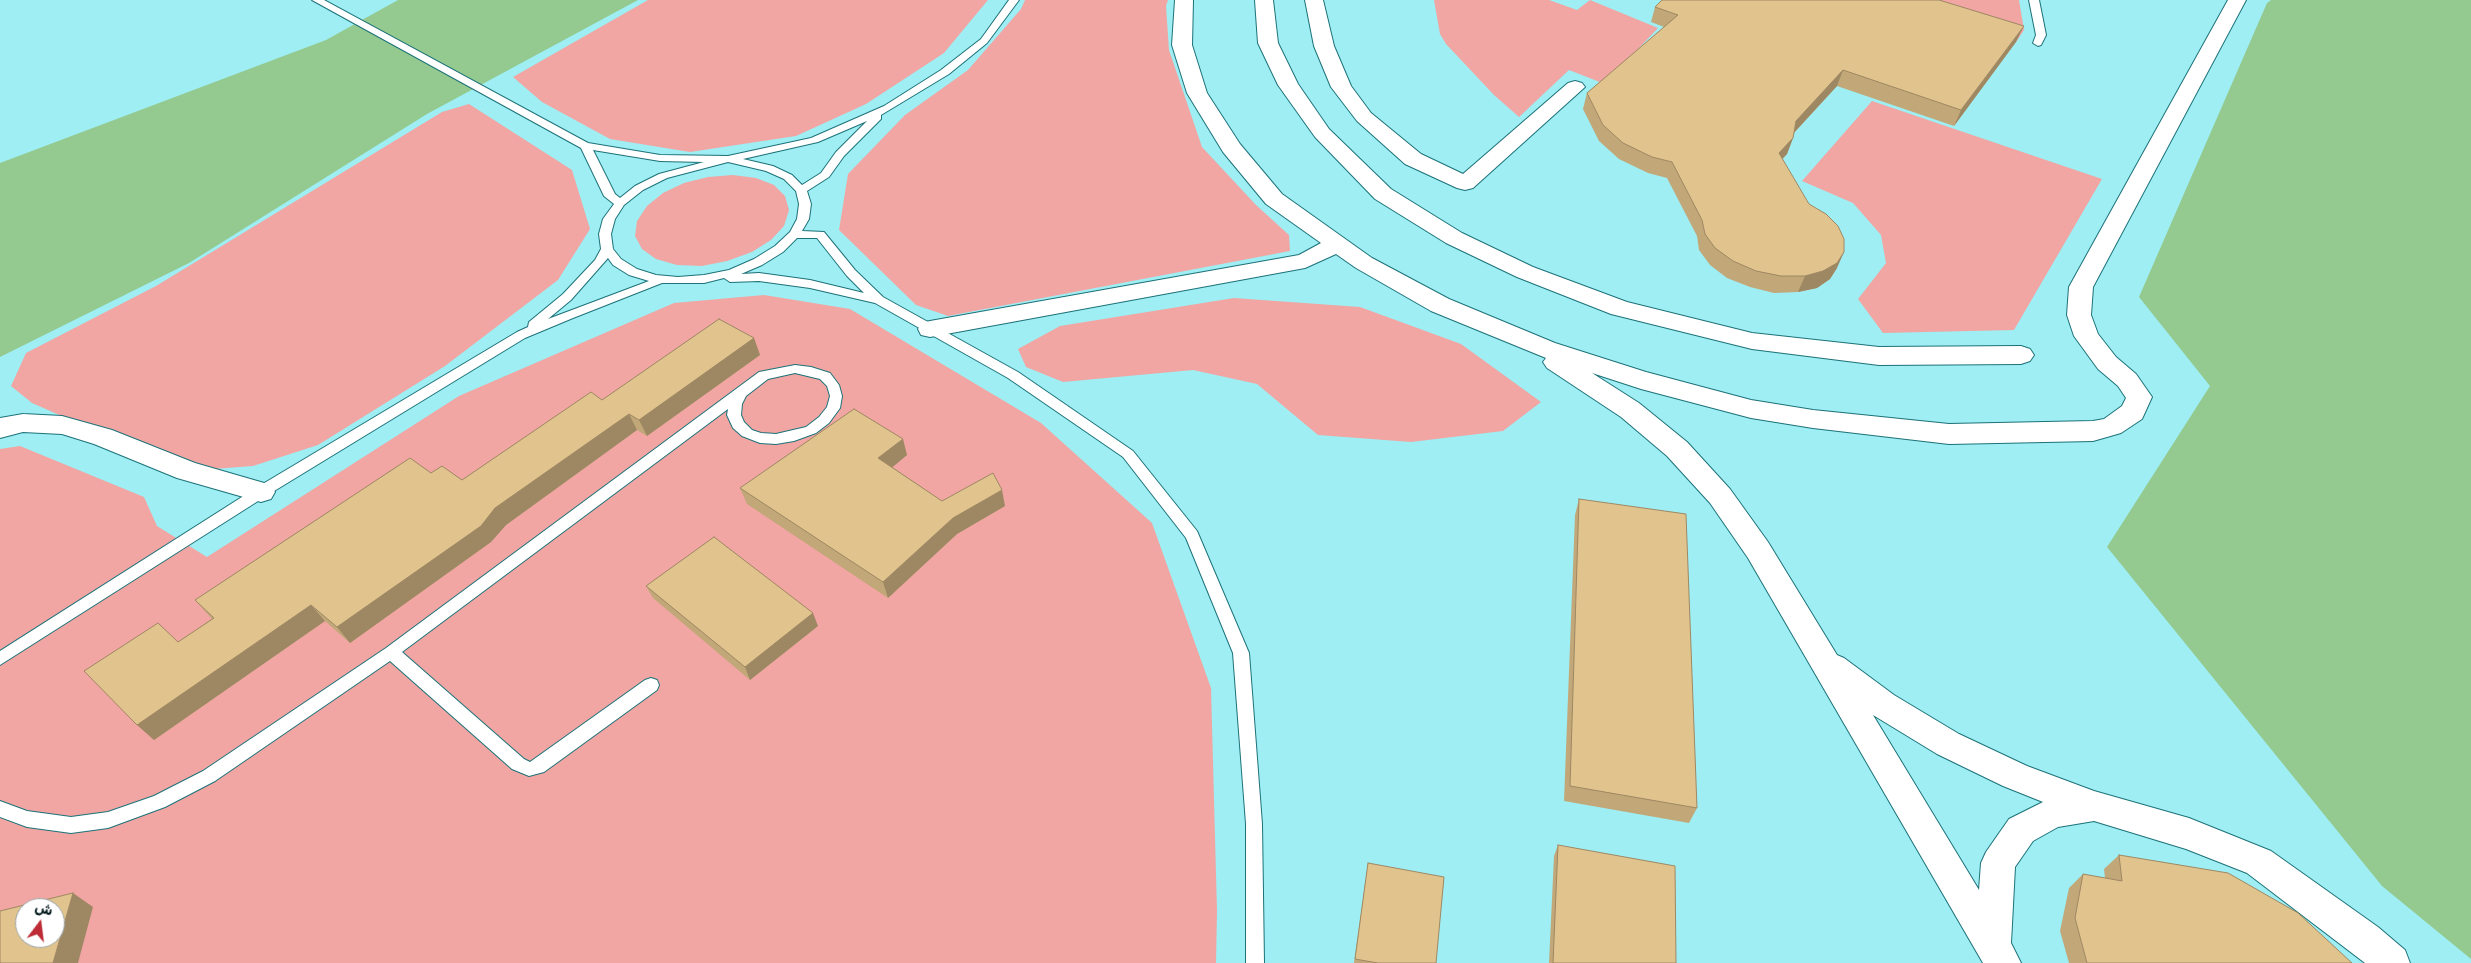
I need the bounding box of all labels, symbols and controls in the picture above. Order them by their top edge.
north arrow [15,898,65,948]
text: ش [33,898,55,920]

